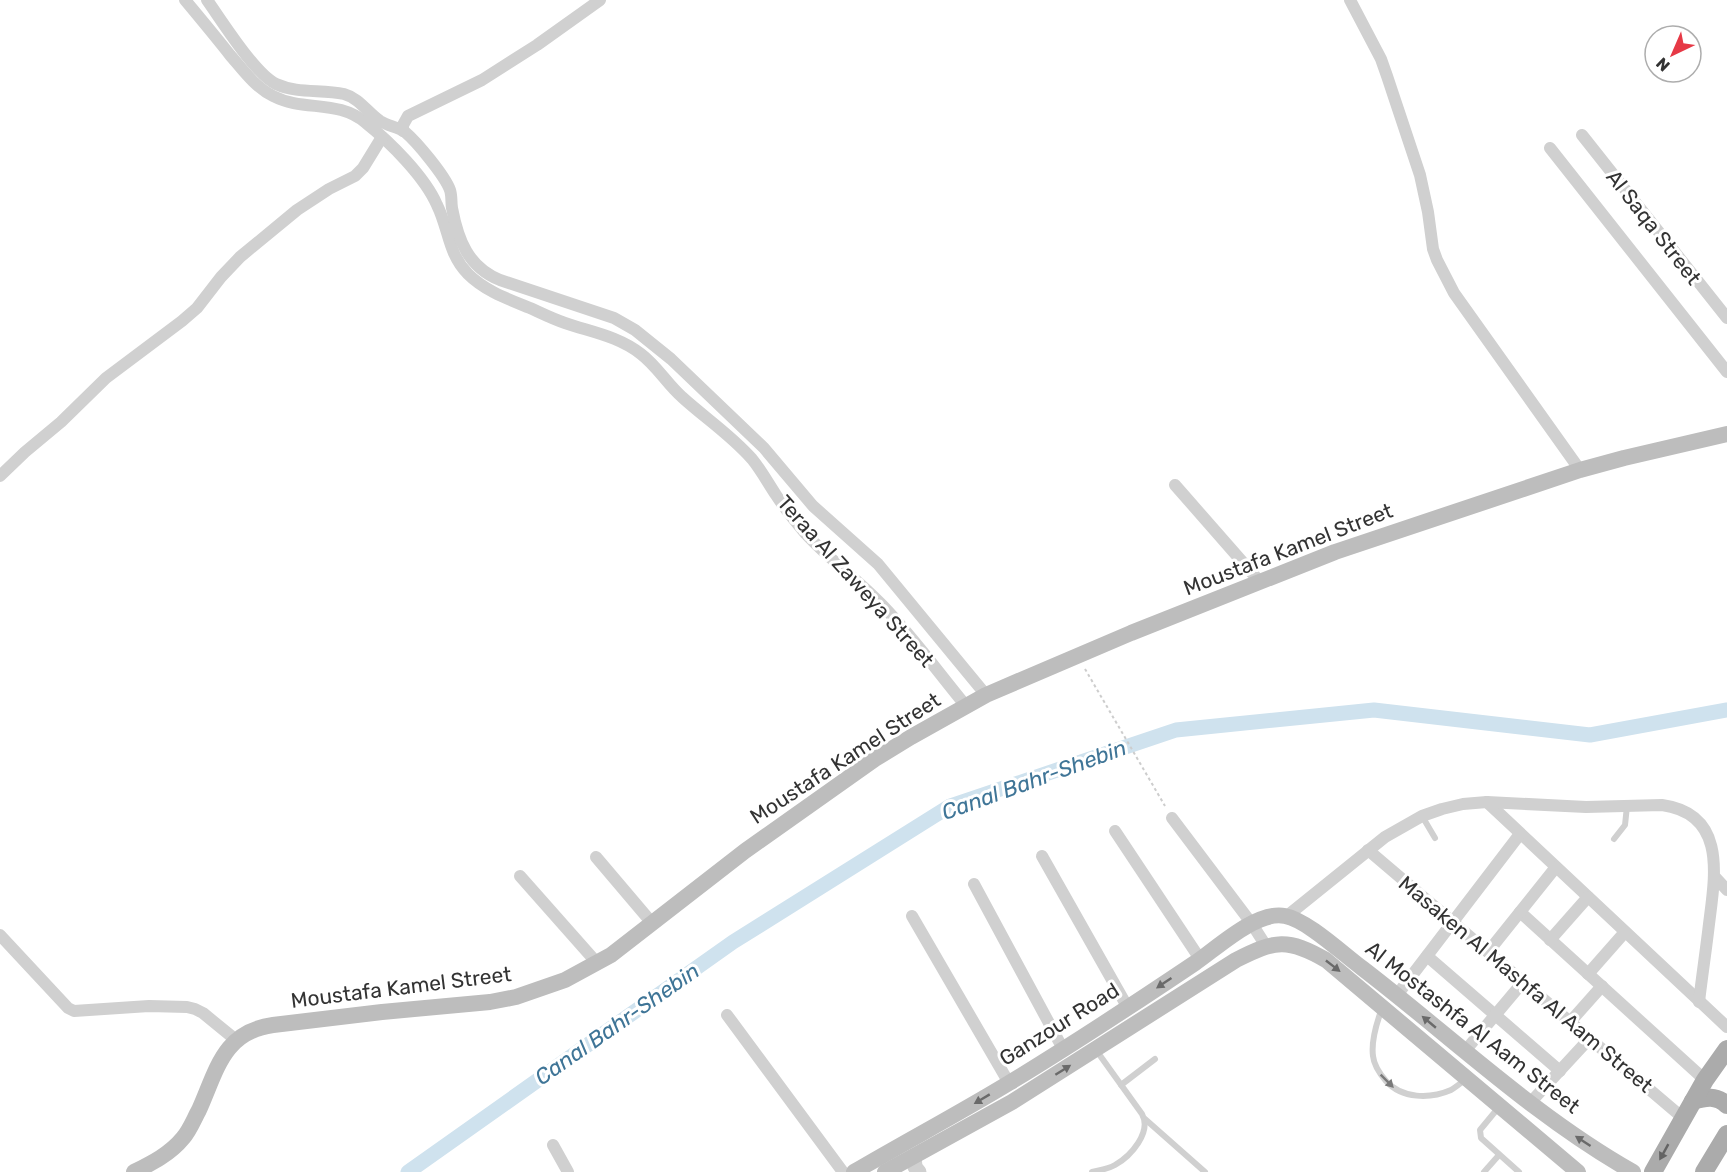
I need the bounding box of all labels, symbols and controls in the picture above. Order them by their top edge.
north arrow [1643,24,1703,84]
text: N [1652,54,1674,75]
street label: Al Saqa Street [1601,165,1707,289]
street label: Teraa Al Zaweya Street [772,490,940,672]
street label: Moustafa Kamel Street [1180,498,1396,600]
street label: Moustafa Kamel Street [745,687,945,829]
water label: Canal Bahr-Shebin [938,734,1130,826]
street label: Masaken Al Mashfa Al Aam Street [1394,870,1658,1098]
street label: Al Mostashfa Al Aam Street [1361,936,1585,1118]
water label: Canal Bahr-Shebin [530,957,704,1091]
one-way arrow [1326,960,1341,972]
street label: Moustafa Kamel Street [289,961,513,1013]
street label: Ganzour Road [995,977,1123,1071]
one-way arrow [1157,977,1173,989]
one-way arrow [1421,1015,1437,1028]
one-way arrow [1055,1064,1072,1075]
one-way arrow [1380,1074,1394,1088]
one-way arrow [973,1094,990,1104]
one-way arrow [1575,1136,1591,1147]
one-way arrow [1659,1144,1669,1161]

